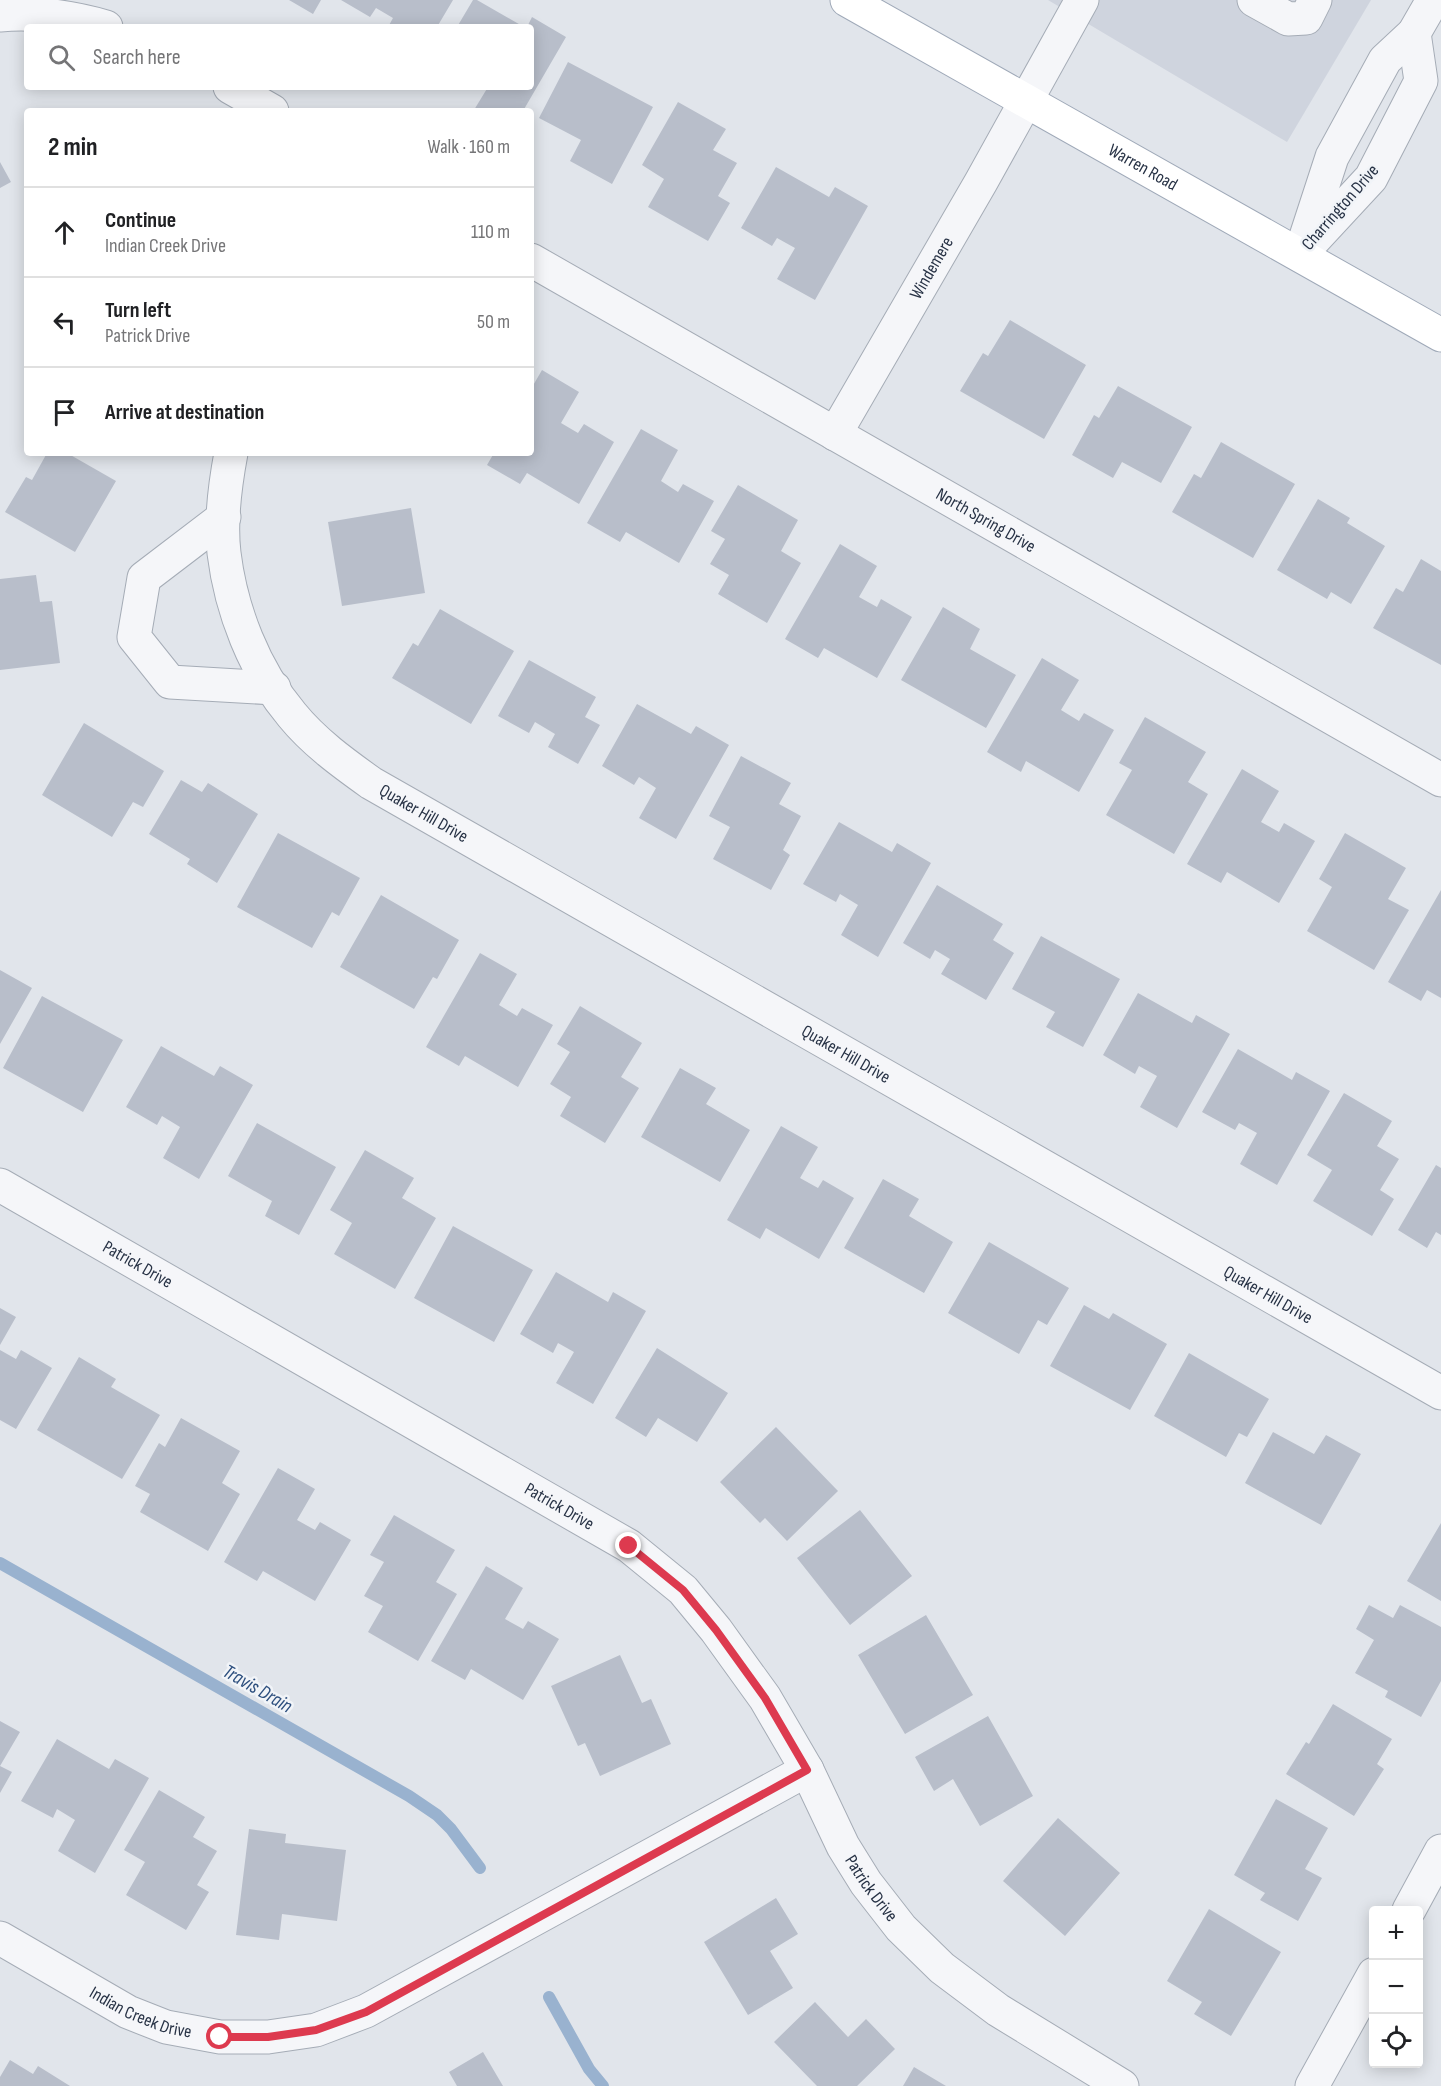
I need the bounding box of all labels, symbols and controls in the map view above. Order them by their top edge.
search box [24,24,534,90]
icon: search [45,41,78,74]
text: Search here [93,44,180,71]
text: 2 min [48,132,98,163]
text: Walk · 160 m [427,135,510,159]
street label: Warren Road [1105,140,1181,195]
street label: Charrington Drive [1297,160,1383,254]
text: Continue [105,207,176,234]
icon: ahead [48,216,81,249]
text: 110 m [471,220,510,244]
street label: Windemere [905,233,958,303]
text: Indian Creek Drive [105,234,226,258]
text: Turn left [105,297,171,324]
icon: left [48,306,81,339]
text: 50 m [477,310,510,334]
text: Patrick Drive [105,324,190,348]
icon: arrive [48,396,81,429]
text: Arrive at destination [105,399,264,426]
street label: North Spring Drive [932,484,1039,557]
street label: Quaker Hill Drive [375,780,472,847]
street label: Quaker Hill Drive [798,1021,894,1088]
street label: Patrick Drive [99,1236,176,1293]
street label: Quaker Hill Drive [1220,1261,1316,1329]
street label: Patrick Drive [521,1478,598,1535]
route end [615,1532,641,1558]
water label: Travis Drain [218,1659,297,1718]
street label: Patrick Drive [840,1851,902,1926]
map controls [1369,1906,1423,2068]
button: + [1369,1906,1423,1960]
button: − [1369,1960,1423,2014]
street label: Indian Creek Drive [86,1982,193,2043]
button: locate [1369,2014,1423,2068]
route start [206,2023,232,2049]

